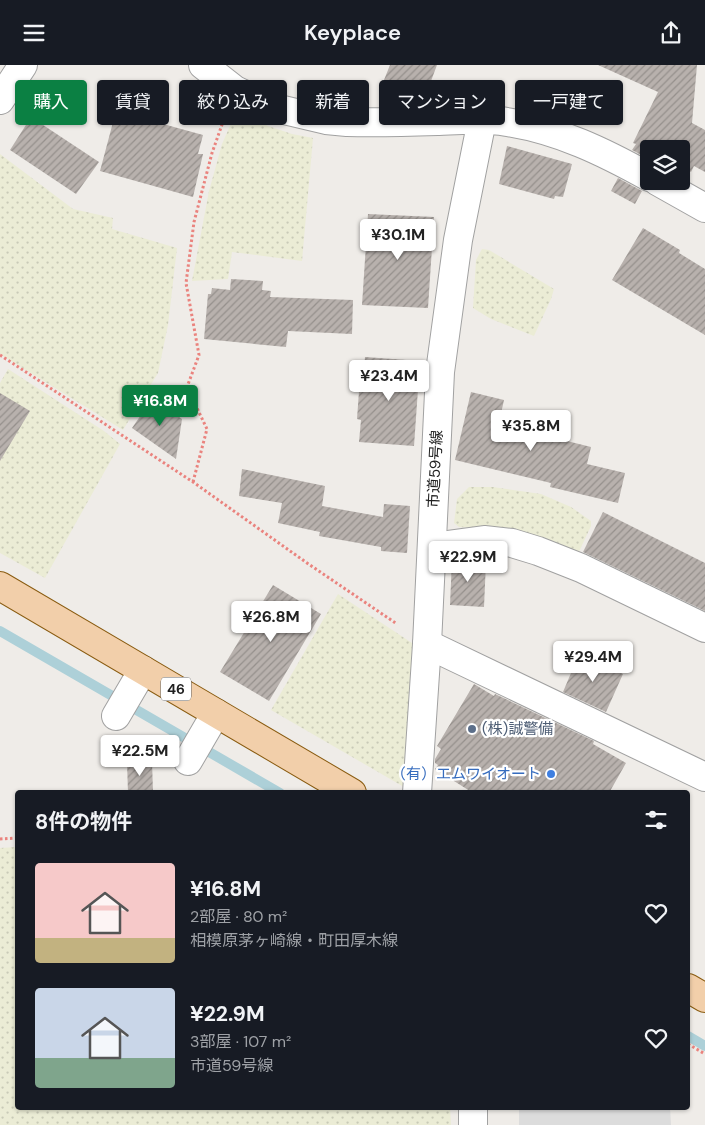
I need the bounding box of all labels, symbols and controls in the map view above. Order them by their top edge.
text: Keyplace [304,18,401,47]
icon: menu [20,19,48,47]
icon: share [657,19,685,47]
chip: 購入 [15,80,87,125]
chip: 賃貸 [97,80,169,125]
chip: 絞り込み [179,80,287,125]
chip: 新着 [297,80,369,125]
chip: マンション [379,80,505,125]
chip: 一戸建て [515,80,623,125]
map controls [640,140,690,190]
button: layers [640,140,690,190]
pin: ¥30.1M [357,219,439,261]
text: ¥30.1M [371,224,425,245]
pin: ¥23.4M [348,359,430,402]
text: ¥23.4M [360,365,418,386]
pin: ¥16.8M [119,385,201,427]
text: ¥16.8M [133,390,187,411]
pin: ¥35.8M [490,409,572,452]
text: ¥35.8M [502,415,560,436]
street label: 市道59号線 [423,429,447,509]
pin: ¥22.9M [427,541,509,583]
text: ¥22.9M [440,546,496,567]
pin: ¥26.8M [230,601,312,643]
text: ¥26.8M [242,606,300,627]
pin: ¥29.4M [552,641,634,683]
text: ¥29.4M [564,646,622,667]
road number: 46 [161,677,191,701]
place label: (株)誠警備 [482,719,553,739]
marker: (株)誠警備 [466,723,478,735]
pin: ¥22.5M [99,735,181,777]
text: ¥22.5M [111,740,169,761]
place label: （有）エムワイオート [391,764,541,784]
marker: （有）エムワイオート [545,768,557,780]
icon: filters [642,806,670,834]
text: 8件の物件 [35,808,132,836]
text: ¥16.8M [190,875,261,903]
icon: home [75,883,135,943]
icon: heart [642,899,670,927]
text: 2部屋 · 80 m² [190,906,287,927]
text: 相模原茅ヶ崎線・町田厚木線 [190,930,398,951]
text: ¥22.9M [190,1000,265,1028]
icon: home [75,1008,135,1068]
icon: heart [642,1024,670,1052]
text: 3部屋 · 107 m² [190,1031,291,1052]
text: 市道59号線 [190,1055,273,1076]

